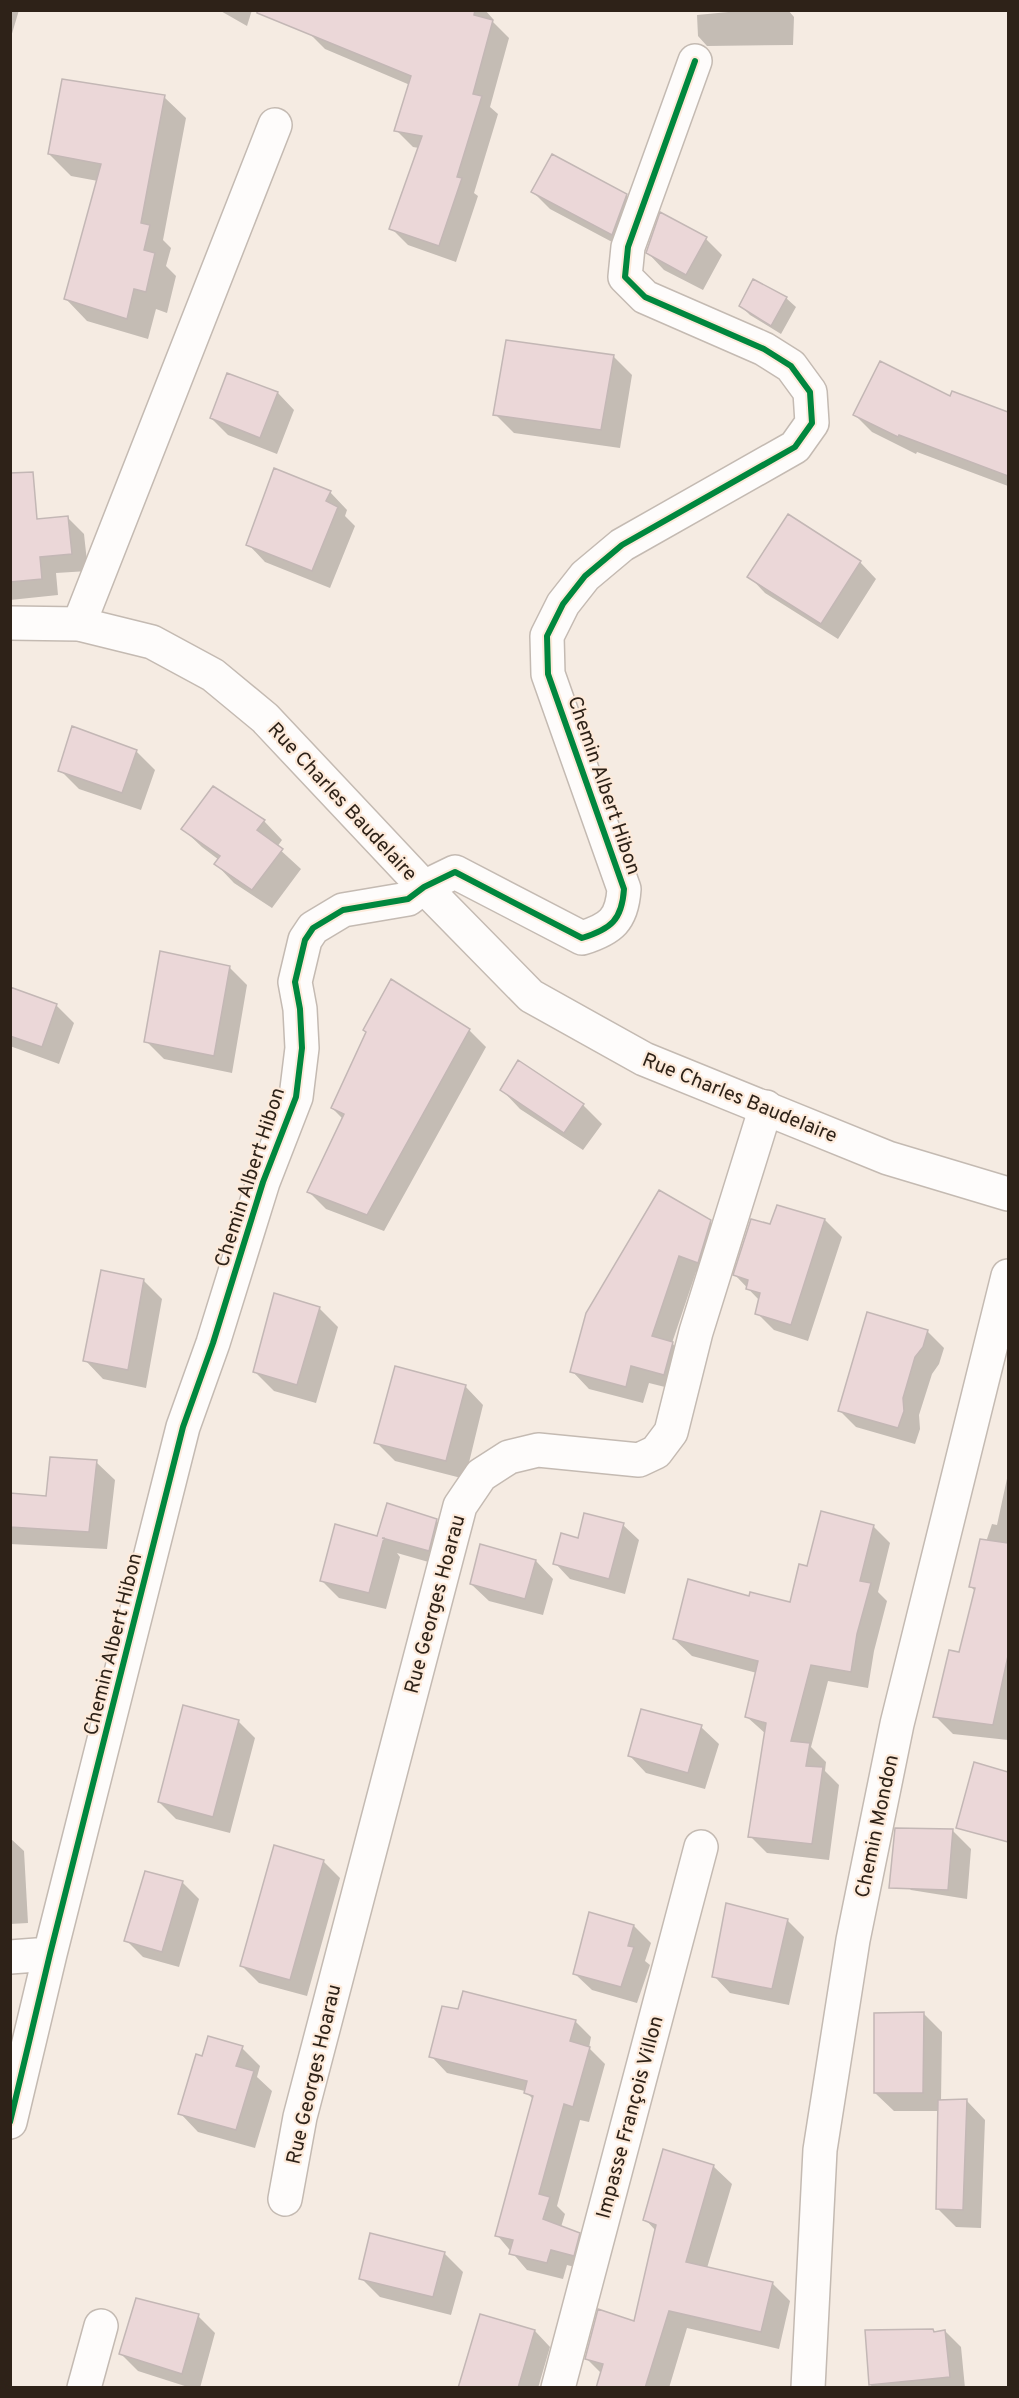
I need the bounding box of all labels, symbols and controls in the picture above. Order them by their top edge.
street label: Chemin Albert Hibon [560,693,646,878]
street label: Rue Charles Baudelaire [261,717,422,887]
street label: Rue Charles Baudelaire [638,1048,841,1150]
street label: Chemin Albert Hibon [210,1085,292,1271]
street label: Rue Georges Hoarau [400,1512,472,1697]
street label: Chemin Albert Hibon [79,1550,149,1738]
street label: Chemin Mondon [850,1752,906,1900]
street label: Rue Georges Hoarau [282,1982,348,2167]
street label: Impasse François Villon [591,2013,671,2222]

